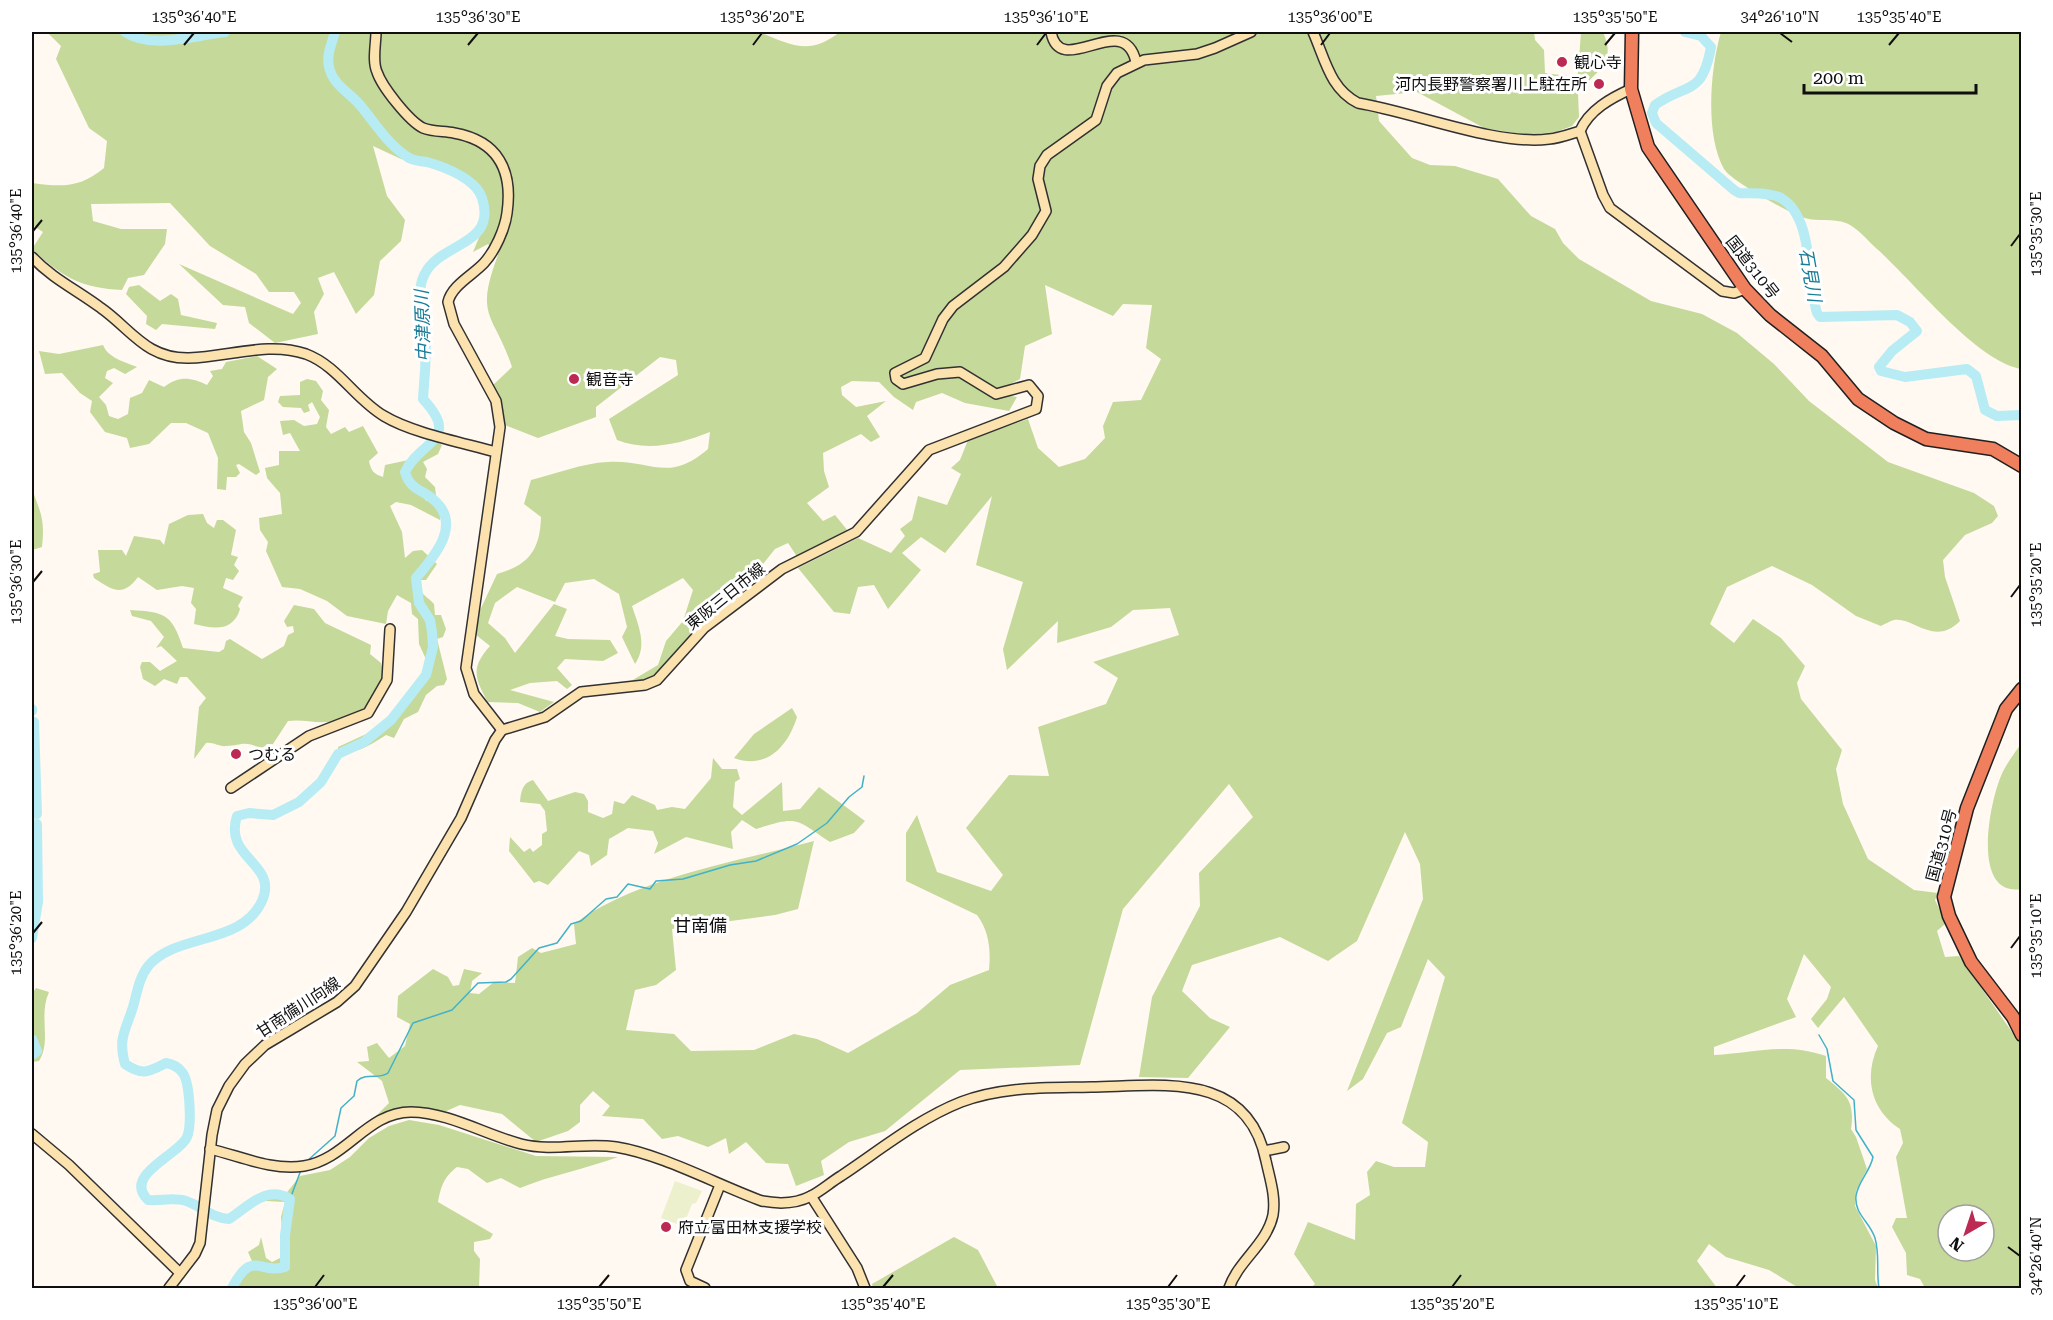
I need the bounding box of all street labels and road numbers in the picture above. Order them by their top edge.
street label: 国道310号 [1722,232,1783,303]
street label: 東阪三日市線 [682,559,769,634]
street label: 国道310号 [1923,807,1960,884]
street label: 甘南備川向線 [253,973,344,1042]

